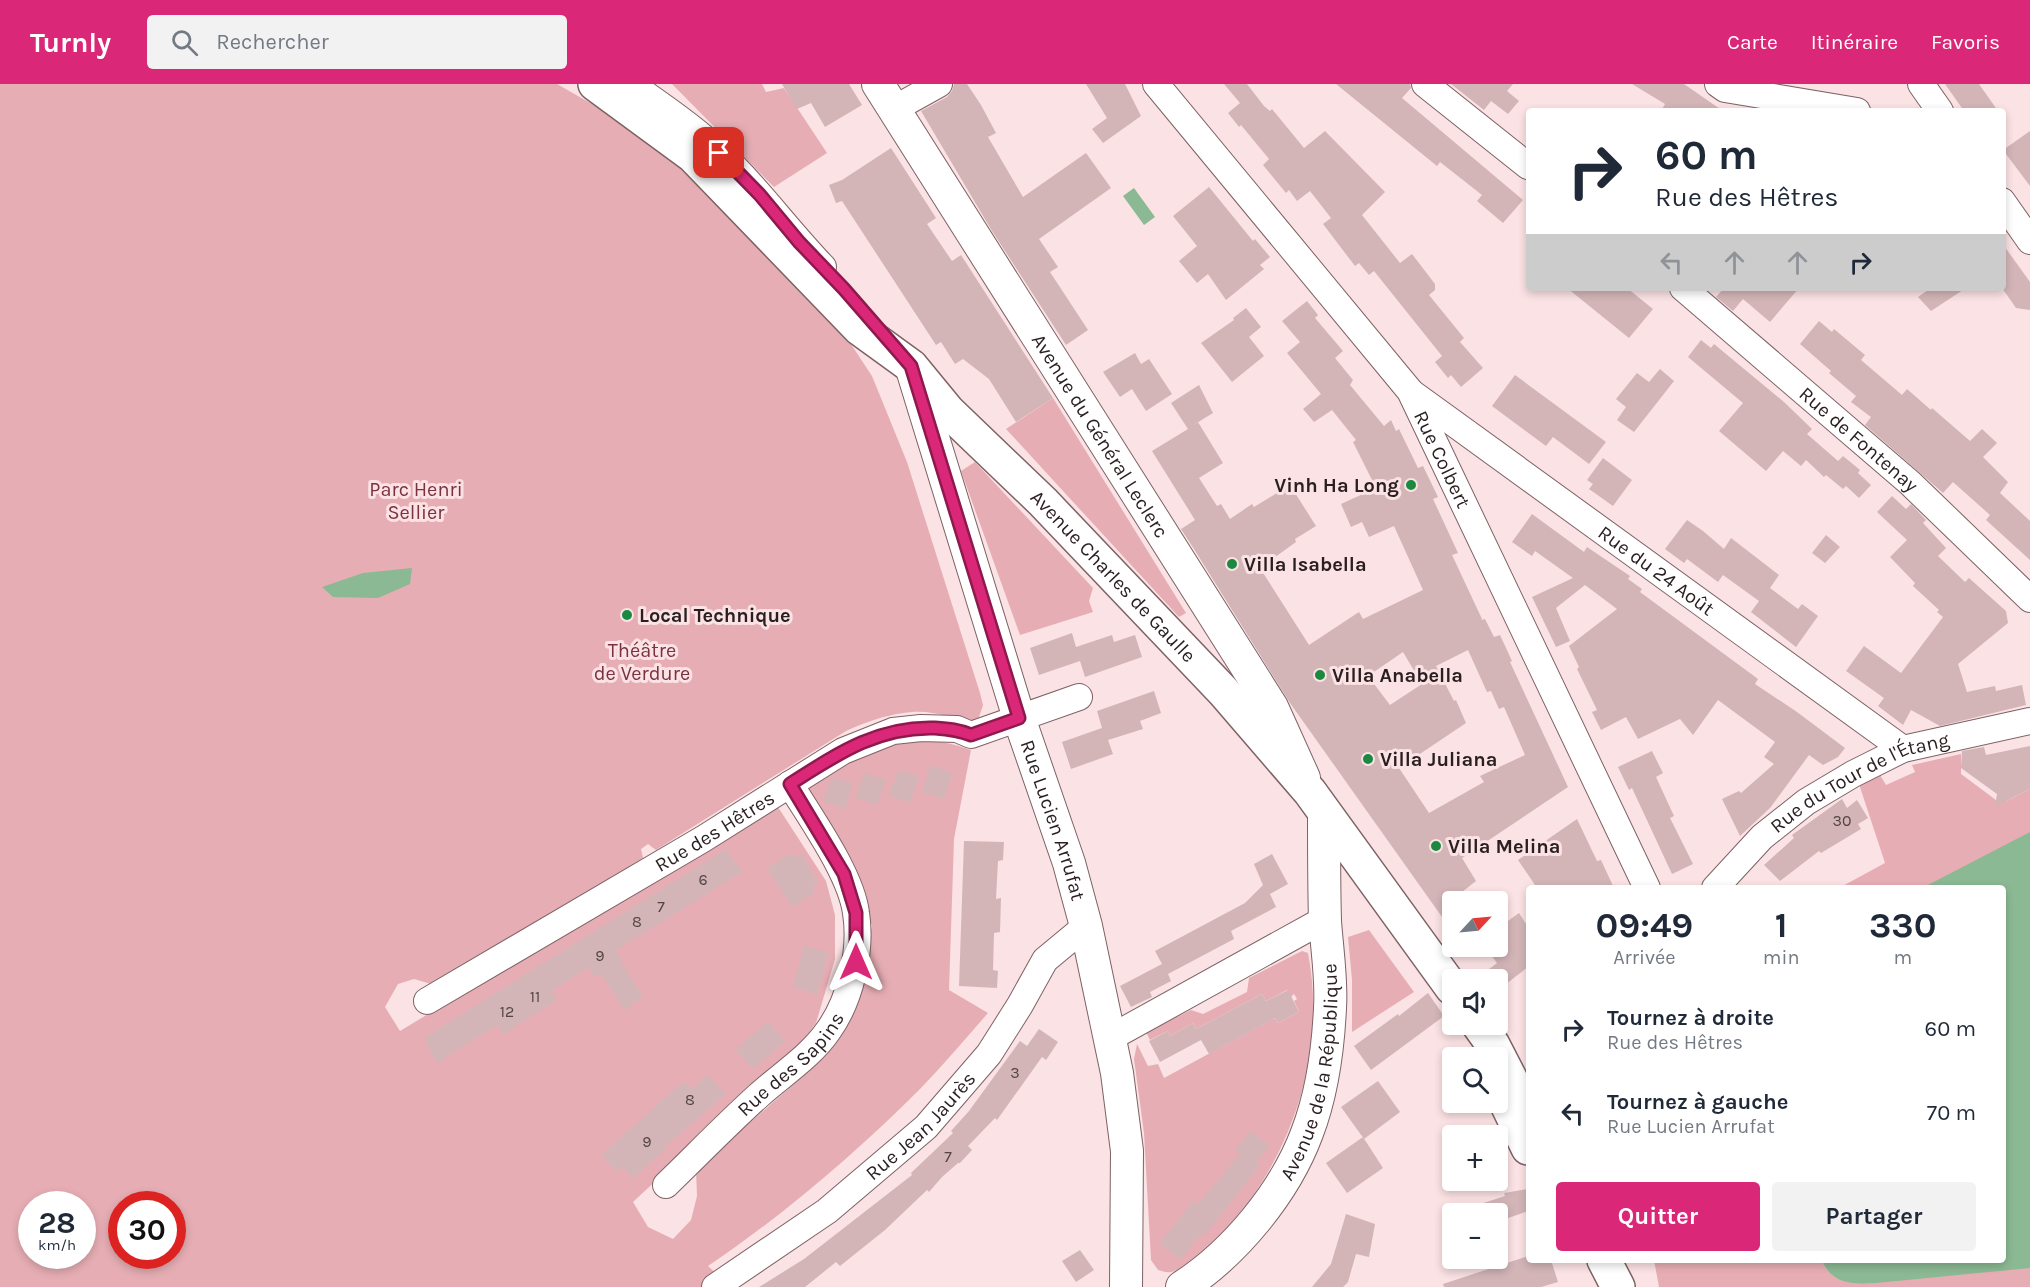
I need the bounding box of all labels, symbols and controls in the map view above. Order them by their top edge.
search box [147,15,567,69]
text: Turnly [30,26,111,59]
icon: search [168,26,201,59]
text: Rechercher [216,29,329,55]
text: Carte [1727,30,1778,54]
text: Itinéraire [1811,30,1898,54]
text: Favoris [1931,30,2000,54]
pin [693,127,744,178]
text: 60 m [1655,130,1758,180]
icon: right [1556,132,1634,210]
icon: arrive [702,136,735,169]
text: Rue des Hêtres [1655,181,1839,213]
icon: left [1655,246,1688,279]
icon: ahead [1718,246,1751,279]
icon: ahead [1781,246,1814,279]
icon: right [1844,246,1877,279]
street label: Avenue du Général Leclerc [1027,329,1173,542]
street label: Rue de Fontenay [1795,382,1923,496]
street label: Rue Colbert [1410,407,1476,512]
place label: Vinh Ha Long [1274,474,1399,497]
park label: Parc Henri Sellier [369,478,463,524]
marker: Vinh Ha Long [1404,478,1418,492]
street label: Avenue Charles de Gaulle [1026,485,1201,667]
street label: Rue du 24 Août [1594,521,1719,620]
place label: Villa Isabella [1244,553,1367,576]
marker: Villa Isabella [1225,557,1239,571]
place label: Local Technique [639,604,791,627]
marker: Local Technique [620,608,634,622]
park label: Théâtre de Verdure [594,639,690,685]
place label: Villa Anabella [1332,664,1463,687]
marker: Villa Anabella [1313,668,1327,682]
street label: Rue du Tour de l'Étang [1766,728,1951,838]
street label: Rue Lucien Arrufat [1016,737,1090,903]
place label: Villa Juliana [1380,748,1497,771]
marker: Villa Juliana [1361,752,1375,766]
street label: Rue des Hêtres [651,786,779,876]
house number: 30 [1833,811,1851,830]
place label: Villa Melina [1448,835,1560,858]
marker: Villa Melina [1429,839,1443,853]
house number: 6 [698,870,708,889]
north arrow [1442,891,1508,957]
map controls [1442,891,1508,1269]
house number: 7 [657,897,665,916]
text: 09:49 [1595,904,1693,946]
text: 1 [1775,904,1788,946]
text: 330 [1869,904,1937,946]
house number: 8 [632,912,642,931]
position arrow [824,930,888,994]
house number: 9 [595,946,605,965]
text: Arrivée [1613,946,1676,969]
text: min [1763,946,1800,969]
text: m [1893,946,1912,969]
street label: Avenue de la République [1275,963,1342,1184]
button: sound [1442,969,1508,1035]
house number: 11 [530,987,540,1006]
house number: 12 [500,1002,514,1021]
text: Tournez à droite [1607,1005,1774,1031]
street label: Rue des Sapins [732,1008,849,1121]
icon: right [1556,1013,1589,1046]
text: 60 m [1925,1016,1976,1042]
text: Rue des Hêtres [1607,1031,1743,1054]
button: search [1442,1047,1508,1113]
house number: 3 [1010,1063,1020,1082]
street label: Rue Jean Jaurès [861,1067,980,1185]
text: Tournez à gauche [1607,1089,1788,1115]
house number: 8 [685,1090,695,1109]
icon: left [1556,1097,1589,1130]
text: 70 m [1927,1100,1976,1126]
text: Rue Lucien Arrufat [1607,1115,1775,1138]
button: + [1442,1125,1508,1191]
house number: 9 [642,1132,652,1151]
house number: 7 [944,1147,952,1166]
button: Quitter [1556,1182,1760,1251]
button: Partager [1772,1182,1976,1251]
speed limit sign: 30 [108,1191,186,1269]
button: − [1442,1203,1508,1269]
text: 28 [38,1205,76,1241]
text: km/h [38,1236,76,1254]

